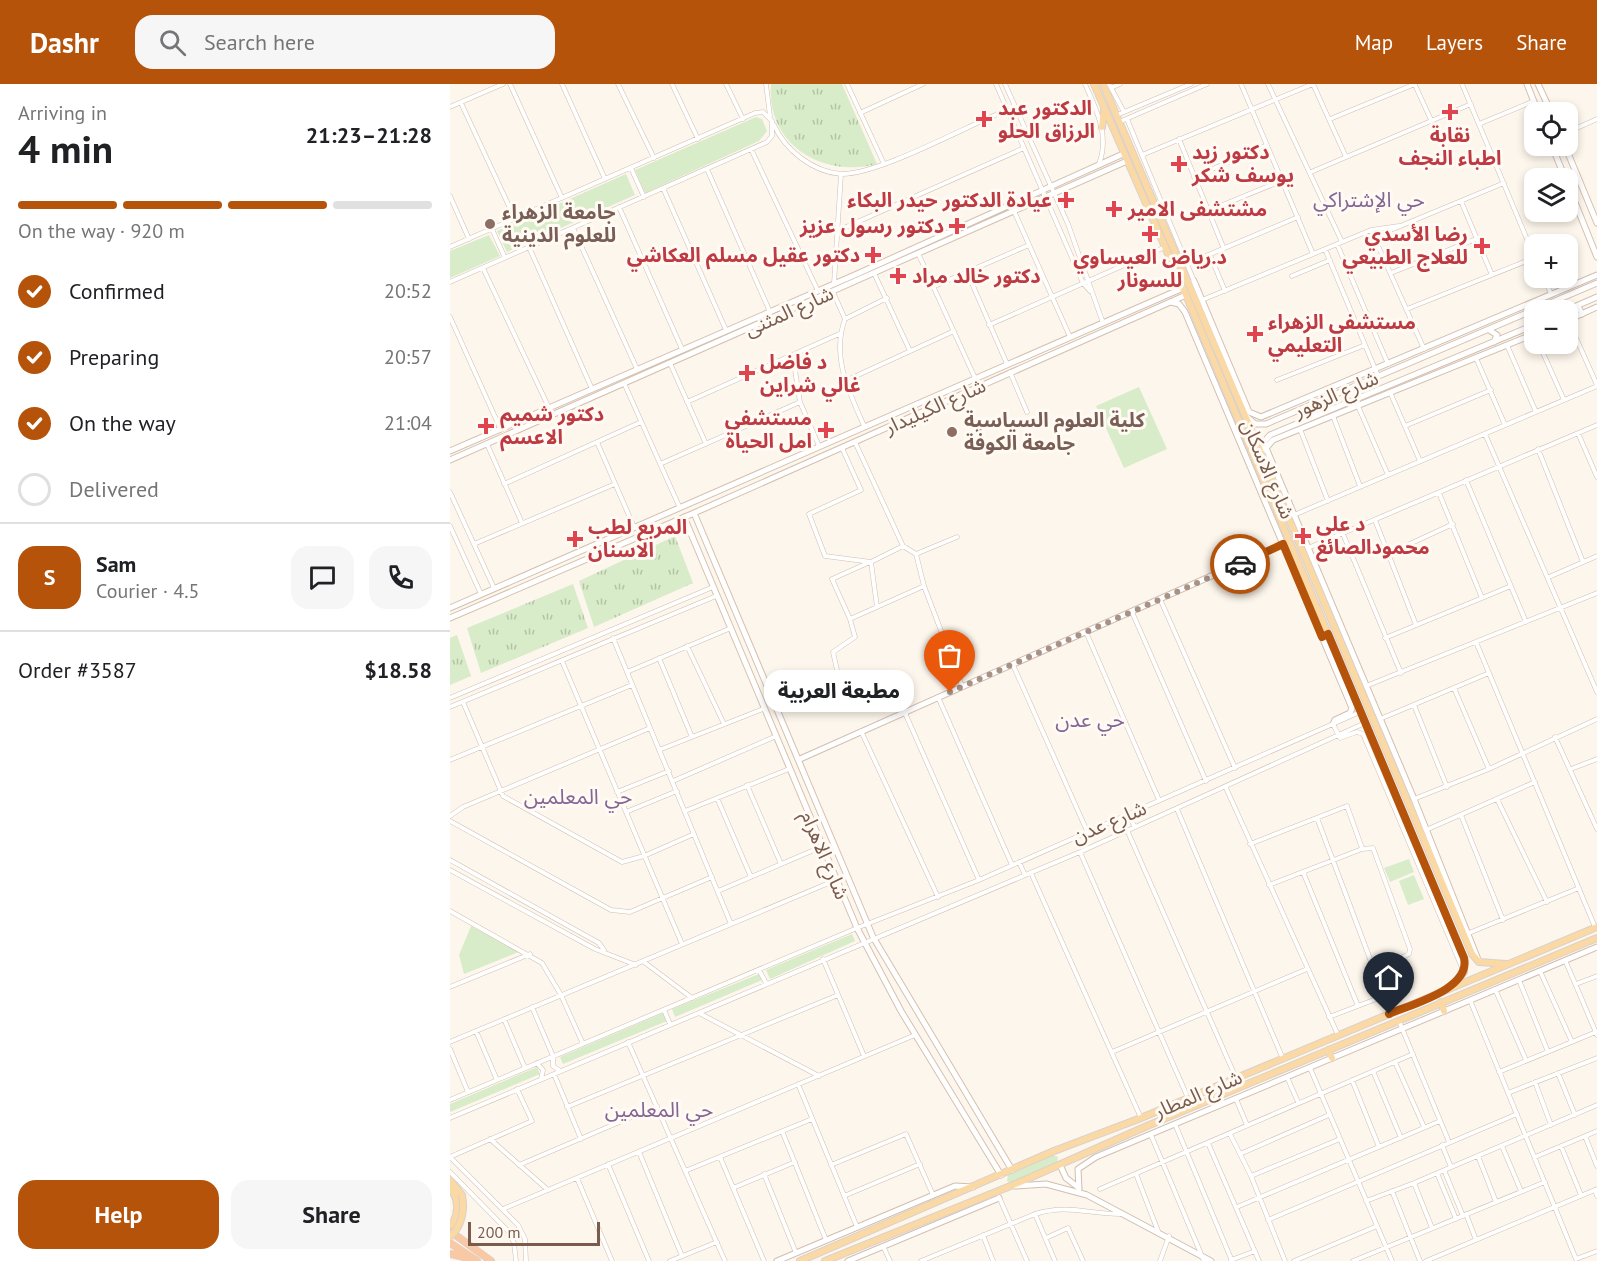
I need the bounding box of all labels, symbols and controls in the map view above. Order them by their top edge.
search box [135,15,555,69]
text: Dashr [30,24,99,61]
icon: search [156,26,189,59]
text: Search here [204,28,315,56]
text: Map [1355,29,1393,56]
text: Layers [1426,29,1483,56]
text: Share [1516,29,1567,56]
place label: الدكتور عبد الرزاق الحلو [998,95,1095,144]
text: Arriving in [18,100,107,126]
map controls [1524,102,1578,354]
button: locate [1524,102,1578,156]
marker: نقابة اطباء النجف [1441,103,1459,121]
marker: الدكتور عبد الرزاق الحلو [975,110,993,128]
text: 21:23–21:28 [306,121,432,149]
place label: نقابة اطباء النجف [1398,122,1502,171]
text: 4 min [18,123,113,174]
place label: دكتور زيد يوسف شكر [1191,139,1294,188]
marker: دكتور زيد يوسف شكر [1170,155,1188,173]
button: layers [1524,168,1578,222]
district label: حي الإشتراكي [1313,186,1425,216]
place label: عيادة الدكتور حيدر البكاء [847,187,1052,213]
marker: عيادة الدكتور حيدر البكاء [1057,191,1075,209]
place label: مشتشفى الامير [1127,196,1267,222]
place label: جامعة الزهراء للعلوم الدينية [502,199,616,250]
marker: مشتشفى الامير [1105,200,1123,218]
place label: دكتور رسول عزيز [799,213,944,239]
marker: جامعة الزهراء للعلوم الدينية [483,217,497,231]
marker: دكتور رسول عزيز [948,217,966,235]
text: On the way · 920 m [18,218,185,244]
place label: رضا الأسدي للعلاج الطبيعي [1342,221,1468,274]
marker: د.رياض العيساوي للسونار [1141,225,1159,243]
button: + [1524,234,1578,288]
marker: رضا الأسدي للعلاج الطبيعي [1473,237,1491,255]
place label: دكتور عقيل مسلم العكاشي [627,242,860,272]
place label: د.رياض العيساوي للسونار [1073,244,1227,293]
marker: دكتور عقيل مسلم العكاشي [864,246,882,264]
place label: دكتور خالد مراد [912,263,1041,289]
marker: دكتور خالد مراد [889,267,907,285]
icon: check [18,275,51,308]
text: Confirmed [69,277,165,305]
text: 20:52 [384,278,432,304]
street label: شارع المثنى [740,280,838,344]
button: − [1524,300,1578,354]
place label: مستشفى الزهراء التعليمي [1268,309,1416,362]
marker: مستشفى الزهراء التعليمي [1246,325,1264,343]
icon: check [18,341,51,374]
text: Preparing [69,343,159,371]
text: 20:57 [384,344,432,370]
place label: د فاضل غالي شراين [760,349,861,402]
marker: د فاضل غالي شراين [738,364,756,382]
street label: شارع الزهور [1289,365,1383,426]
street label: شارع الكيليدار [879,372,990,442]
place label: دكتور شميم الاعسم [500,401,604,452]
place label: مستشفى امل الحياة [725,405,812,454]
icon: check [18,407,51,440]
place label: كلية العلوم السياسية جامعة الكوفة [964,407,1146,456]
text: On the way [69,409,176,437]
text: 21:04 [384,410,432,436]
street label: شارع الاسكان [1233,415,1301,524]
marker: دكتور شميم الاعسم [477,417,495,435]
marker: مستشفى امل الحياة [817,421,835,439]
marker: كلية العلوم السياسية جامعة الكوفة [945,425,959,439]
text: Delivered [69,475,159,503]
place label: د علي محمودالصائغ [1316,511,1430,562]
place label: المربع لطب الاسنان [588,514,687,563]
marker: د علي محمودالصائغ [1294,527,1312,545]
marker: المربع لطب الاسنان [566,530,584,548]
courier [1210,534,1270,594]
button: chat [291,546,354,609]
button: phone [369,546,432,609]
icon: car [1224,548,1257,581]
text: Sam [96,550,136,578]
text: S [44,563,55,591]
text: Courier · 4.5 [96,578,199,604]
pin [924,630,975,692]
icon: bag [933,639,966,672]
text: Order #3587 [18,656,137,684]
text: $18.58 [364,656,432,684]
callout: مطبعة العربية [764,671,914,713]
text: مطبعة العربية [778,678,900,704]
district label: حي عدن [1055,706,1125,736]
district label: حي المعلمین [524,783,632,813]
street label: شارع عدن [1068,795,1151,851]
street label: شارع الاهرام [793,807,855,904]
pin [1363,952,1414,1014]
icon: home [1372,961,1405,994]
street label: شارع المطار [1149,1064,1247,1126]
district label: حي المعلمين [605,1096,713,1126]
button: Help [18,1180,219,1249]
button: Share [231,1180,432,1249]
scale bar [468,1219,600,1246]
text: 200 m [477,1222,520,1242]

